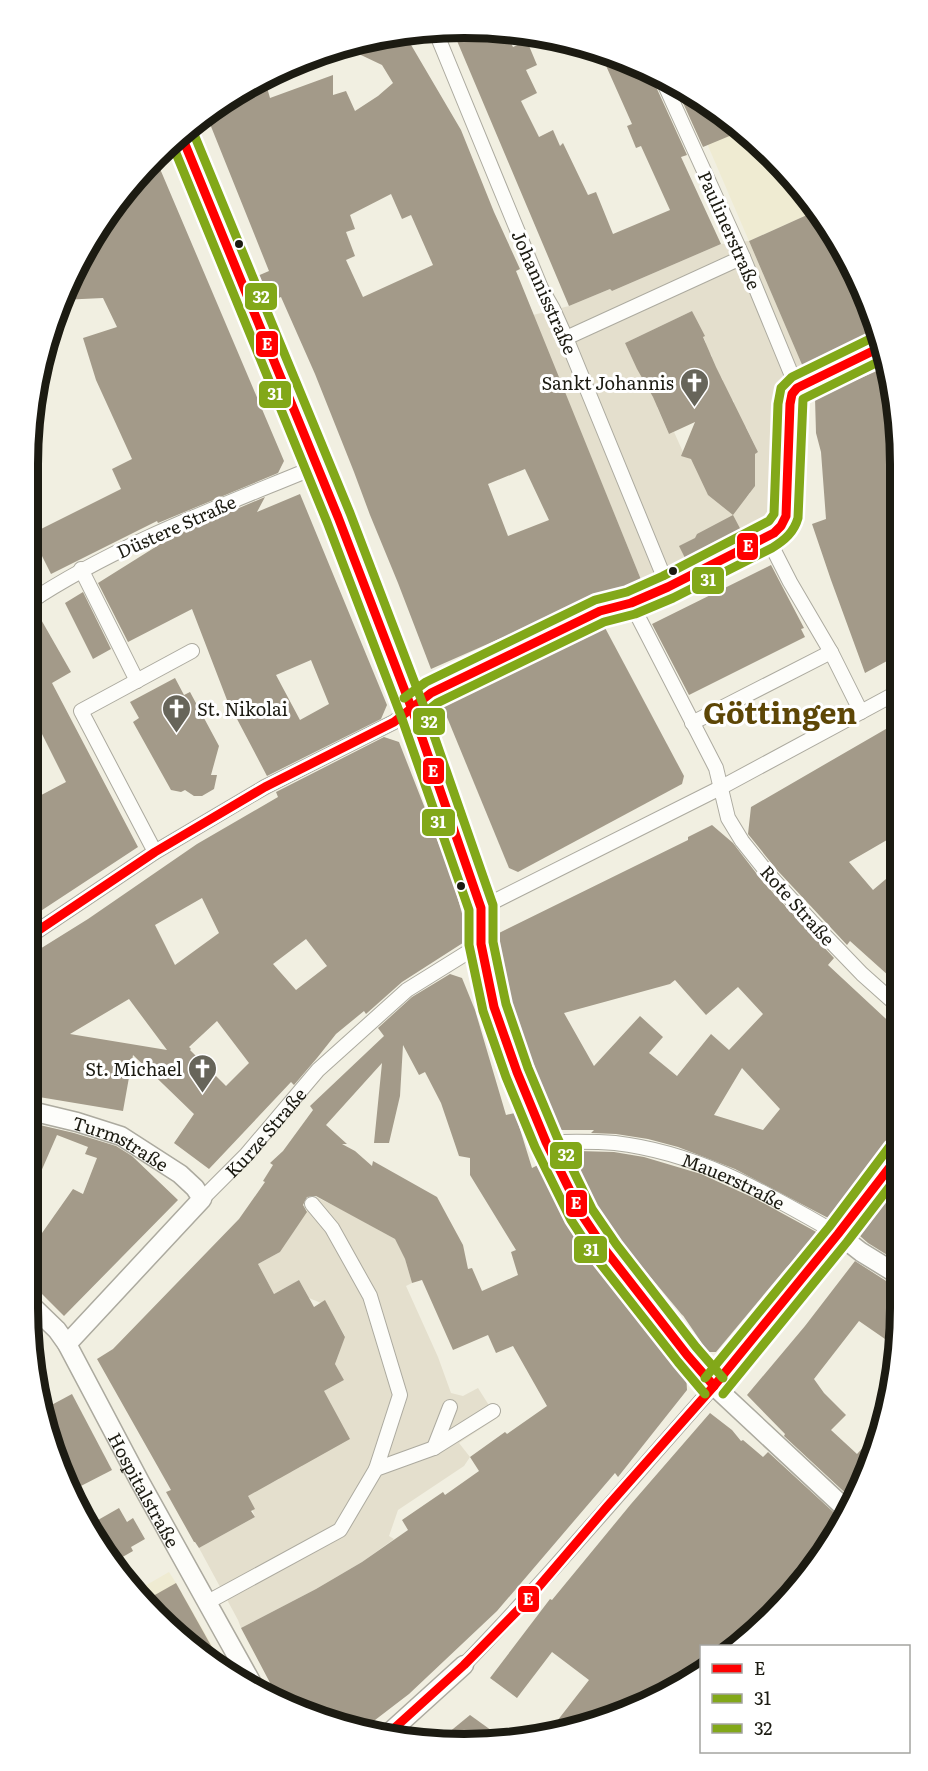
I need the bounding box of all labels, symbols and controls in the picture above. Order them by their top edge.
street label: Paulinerstraße [692,166,768,294]
street label: Johannisstraße [506,226,584,358]
unlabelled marker [233,238,245,250]
line badge: 32 [244,282,278,311]
text: 32 [252,284,270,308]
line badge: E [255,330,279,358]
text: E [262,331,273,355]
church icon: Sankt Johannis [679,366,711,408]
place label: Sankt Johannis [541,369,674,396]
line badge: 31 [258,380,292,409]
text: 31 [267,381,283,405]
street label: Düstere Straße [112,488,240,564]
line badge: E [736,532,759,561]
text: E [743,533,754,557]
unlabelled marker [667,565,679,577]
line badge: 31 [691,566,725,595]
text: 31 [700,567,716,591]
district label: Göttingen [703,689,857,733]
church icon: St. Nikolai [160,692,192,734]
place label: St. Nikolai [197,695,288,722]
line badge: 32 [412,707,446,736]
text: 32 [420,709,438,733]
line badge: E [422,757,445,785]
text: E [428,758,439,782]
line badge: 31 [421,808,456,837]
text: 31 [430,809,446,833]
street label: Rote Straße [754,859,842,951]
unlabelled marker [455,880,467,892]
church icon: St. Michael [187,1052,219,1094]
place label: St. Michael [85,1055,182,1082]
street label: Kurze Straße [218,1081,312,1183]
street label: Turmstraße [69,1108,174,1177]
line badge: 32 [549,1141,583,1170]
text: 32 [557,1142,575,1166]
street label: Mauerstraße [679,1145,790,1215]
line badge: E [565,1189,588,1218]
text: E [571,1190,582,1214]
line badge: 31 [573,1235,608,1264]
text: 31 [583,1237,599,1261]
street label: Hospitalstraße [102,1427,187,1552]
line badge: E [517,1585,540,1613]
text: E [523,1586,534,1610]
legend [700,1645,910,1753]
text: E [754,1654,765,1681]
text: 31 [754,1684,771,1711]
text: 32 [754,1714,772,1741]

